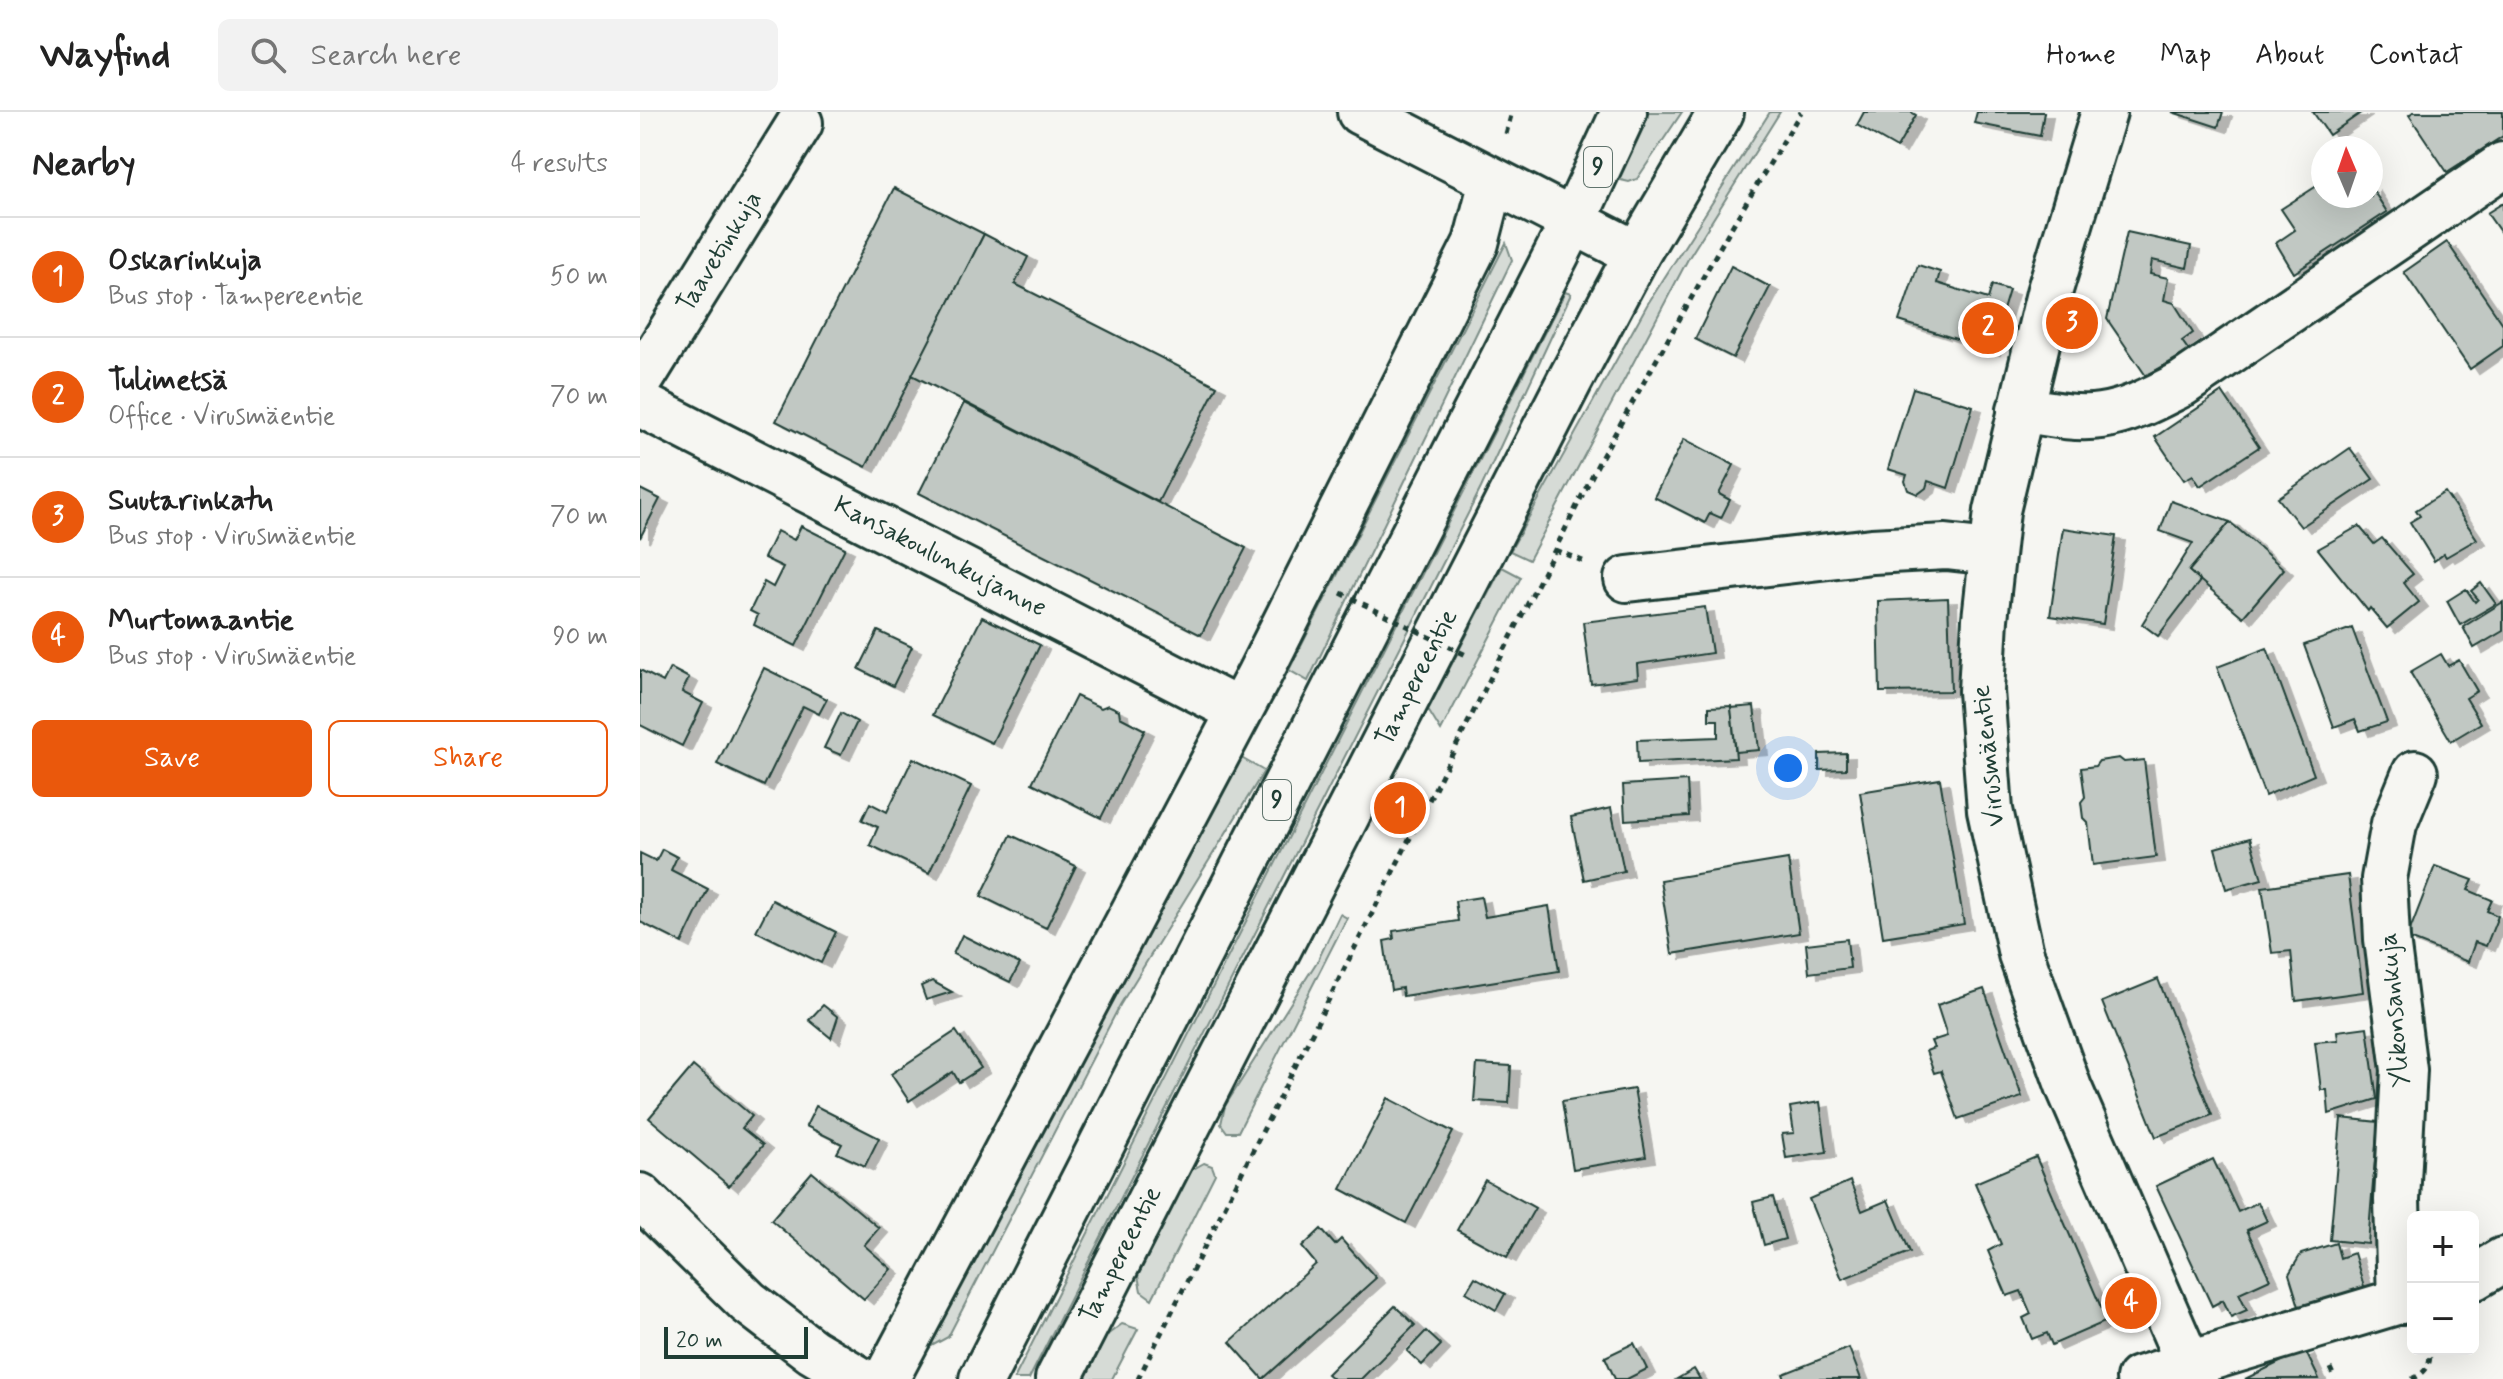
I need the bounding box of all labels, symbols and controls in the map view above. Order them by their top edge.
search box [218,19,778,91]
text: Wayfind [40,31,170,80]
icon: search [246,33,290,77]
text: Search here [310,36,461,75]
text: Home [2046,37,2116,74]
text: Map [2160,37,2211,74]
text: About [2255,37,2324,74]
text: Contact [2368,37,2463,74]
north arrow [2311,136,2383,208]
text: Nearby [32,142,136,187]
text: 4 results [511,147,608,181]
road number: 9 [1584,147,1612,187]
street label: Taavetinkuja [669,185,771,319]
text: Oskarinkuja [108,241,262,280]
text: 1 [52,260,64,294]
text: 50 m [550,260,608,294]
text: Bus stop · Tampereentie [108,280,364,314]
pin: 3 [2046,293,2098,353]
pin: 2 [1962,298,2014,358]
text: Tulimetsä [108,361,228,400]
text: 2 [52,380,64,414]
text: 70 m [550,380,608,414]
text: Office · Virusmäentie [108,400,335,434]
text: Suutarinkatu [108,481,273,520]
street label: Kansakoulunkujanne [828,489,1052,625]
text: 3 [52,500,64,534]
text: 70 m [550,500,608,534]
text: Bus stop · Virusmäentie [108,520,356,554]
text: Murtomaantie [108,601,294,640]
street label: Tampereentie [1368,603,1466,752]
text: 4 [50,620,66,654]
text: 90 m [553,620,608,654]
text: Bus stop · Virusmäentie [108,640,356,674]
street label: Virusmäentie [1965,683,2013,829]
button: Save [32,720,312,797]
button: Share [328,720,608,797]
your location [1768,748,1808,788]
pin: 1 [1374,778,1426,838]
road number: 9 [1263,780,1291,820]
street label: Ylikonsankuja [2371,931,2419,1089]
street label: Tampereentie [1072,1180,1170,1329]
map controls [2407,1211,2479,1355]
button: + [2407,1211,2479,1283]
pin: 4 [2105,1273,2157,1333]
button: − [2407,1283,2479,1355]
scale bar [664,1323,808,1359]
text: 20 m [676,1327,723,1355]

